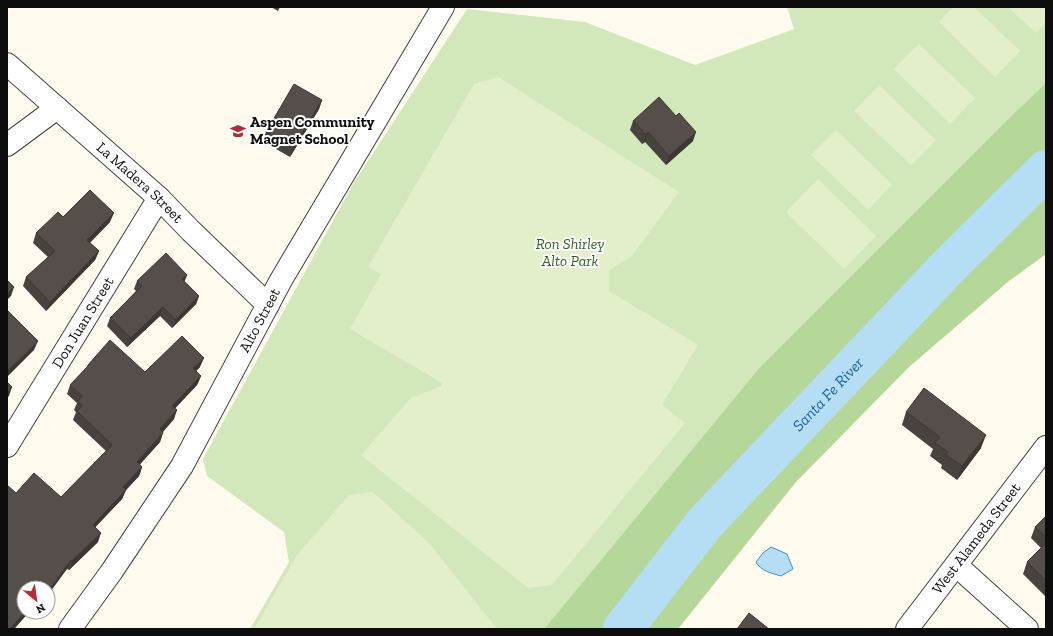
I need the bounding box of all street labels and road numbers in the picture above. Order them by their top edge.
street label: La Madera Street [93,138,187,227]
street label: Don Juan Street [48,273,118,371]
street label: Alto Street [235,285,284,355]
street label: West Alameda Street [928,479,1025,598]

